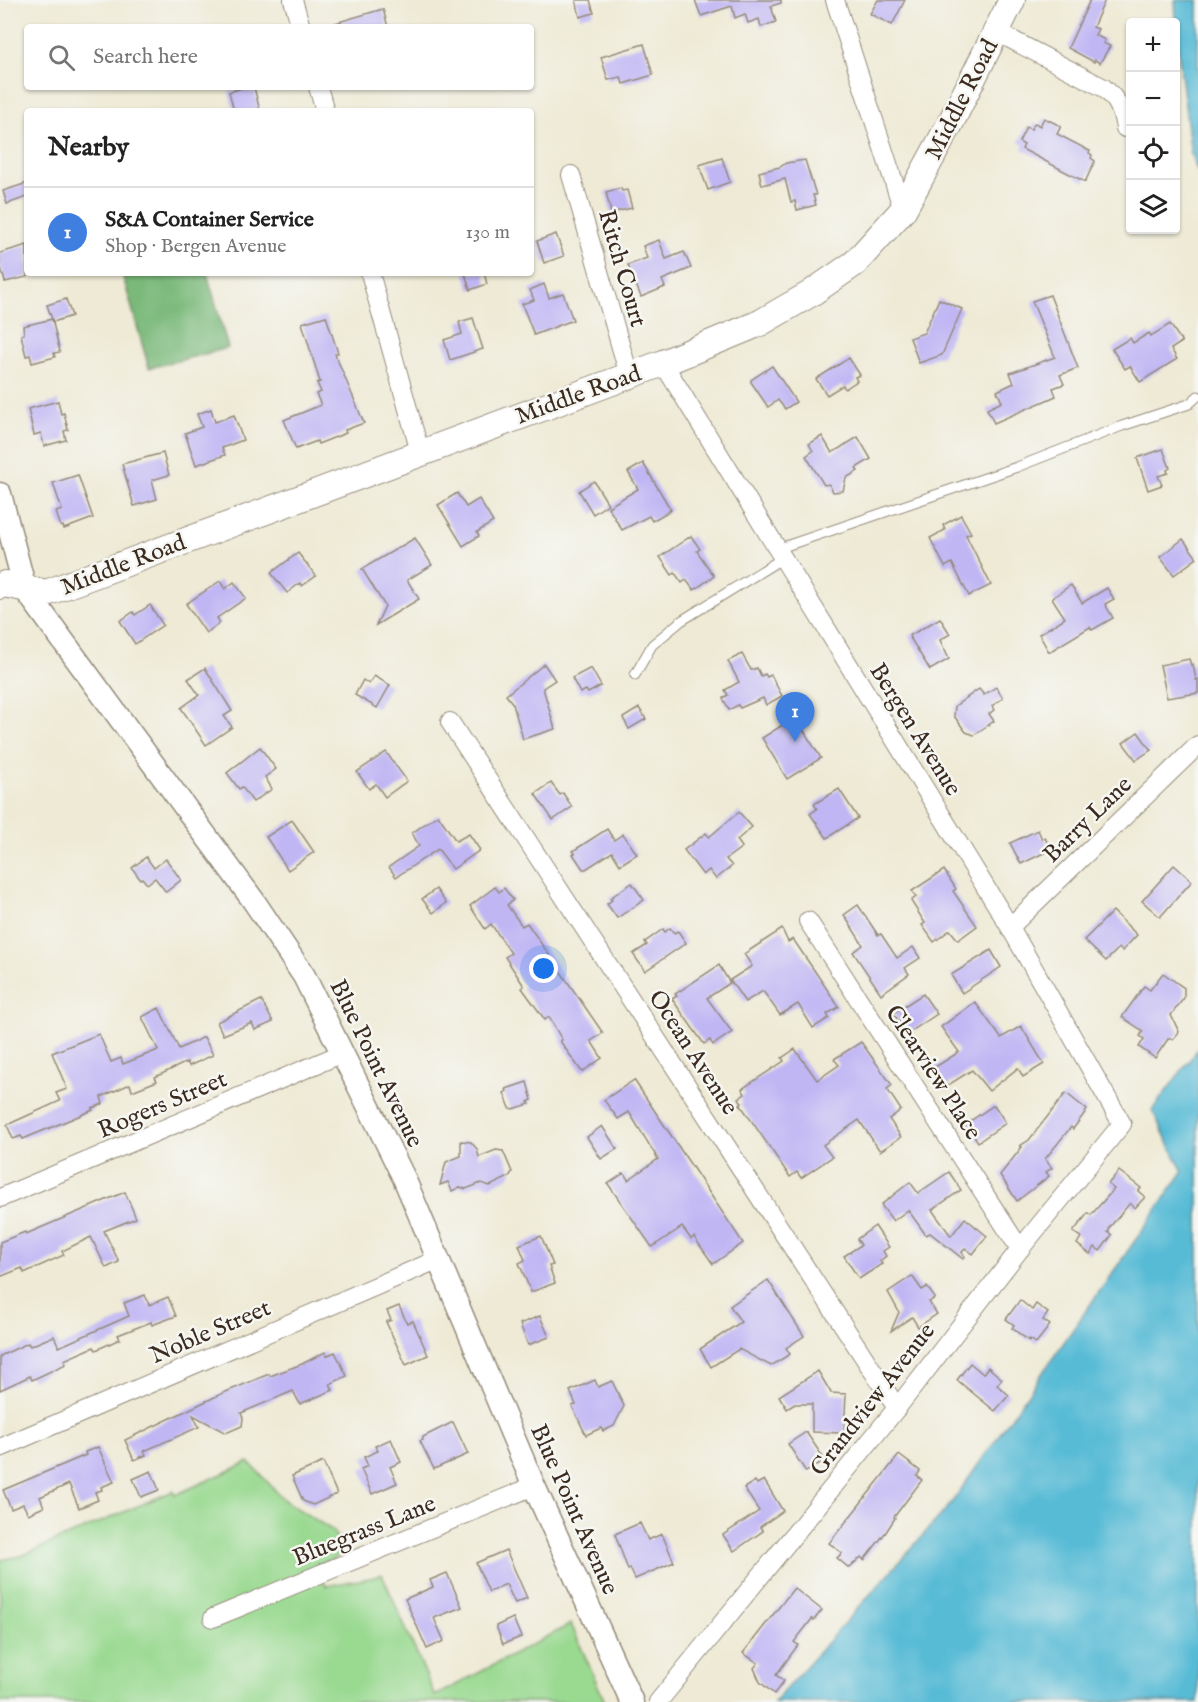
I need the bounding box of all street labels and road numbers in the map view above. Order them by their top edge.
street label: Middle Road [919,34,1006,165]
street label: Ritch Court [590,206,653,331]
street label: Middle Road [511,358,646,432]
street label: Middle Road [57,527,191,603]
street label: Bergen Avenue [862,658,968,802]
street label: Barry Lane [1037,770,1139,870]
street label: Blue Point Avenue [322,975,430,1153]
street label: Ocean Avenue [641,984,745,1121]
street label: Clearview Place [878,999,988,1146]
street label: Rogers Street [93,1064,232,1146]
street label: Noble Street [146,1293,276,1372]
street label: Grandview Avenue [804,1317,943,1483]
street label: Blue Point Avenue [522,1420,625,1600]
street label: Bluegrass Lane [289,1489,441,1574]

